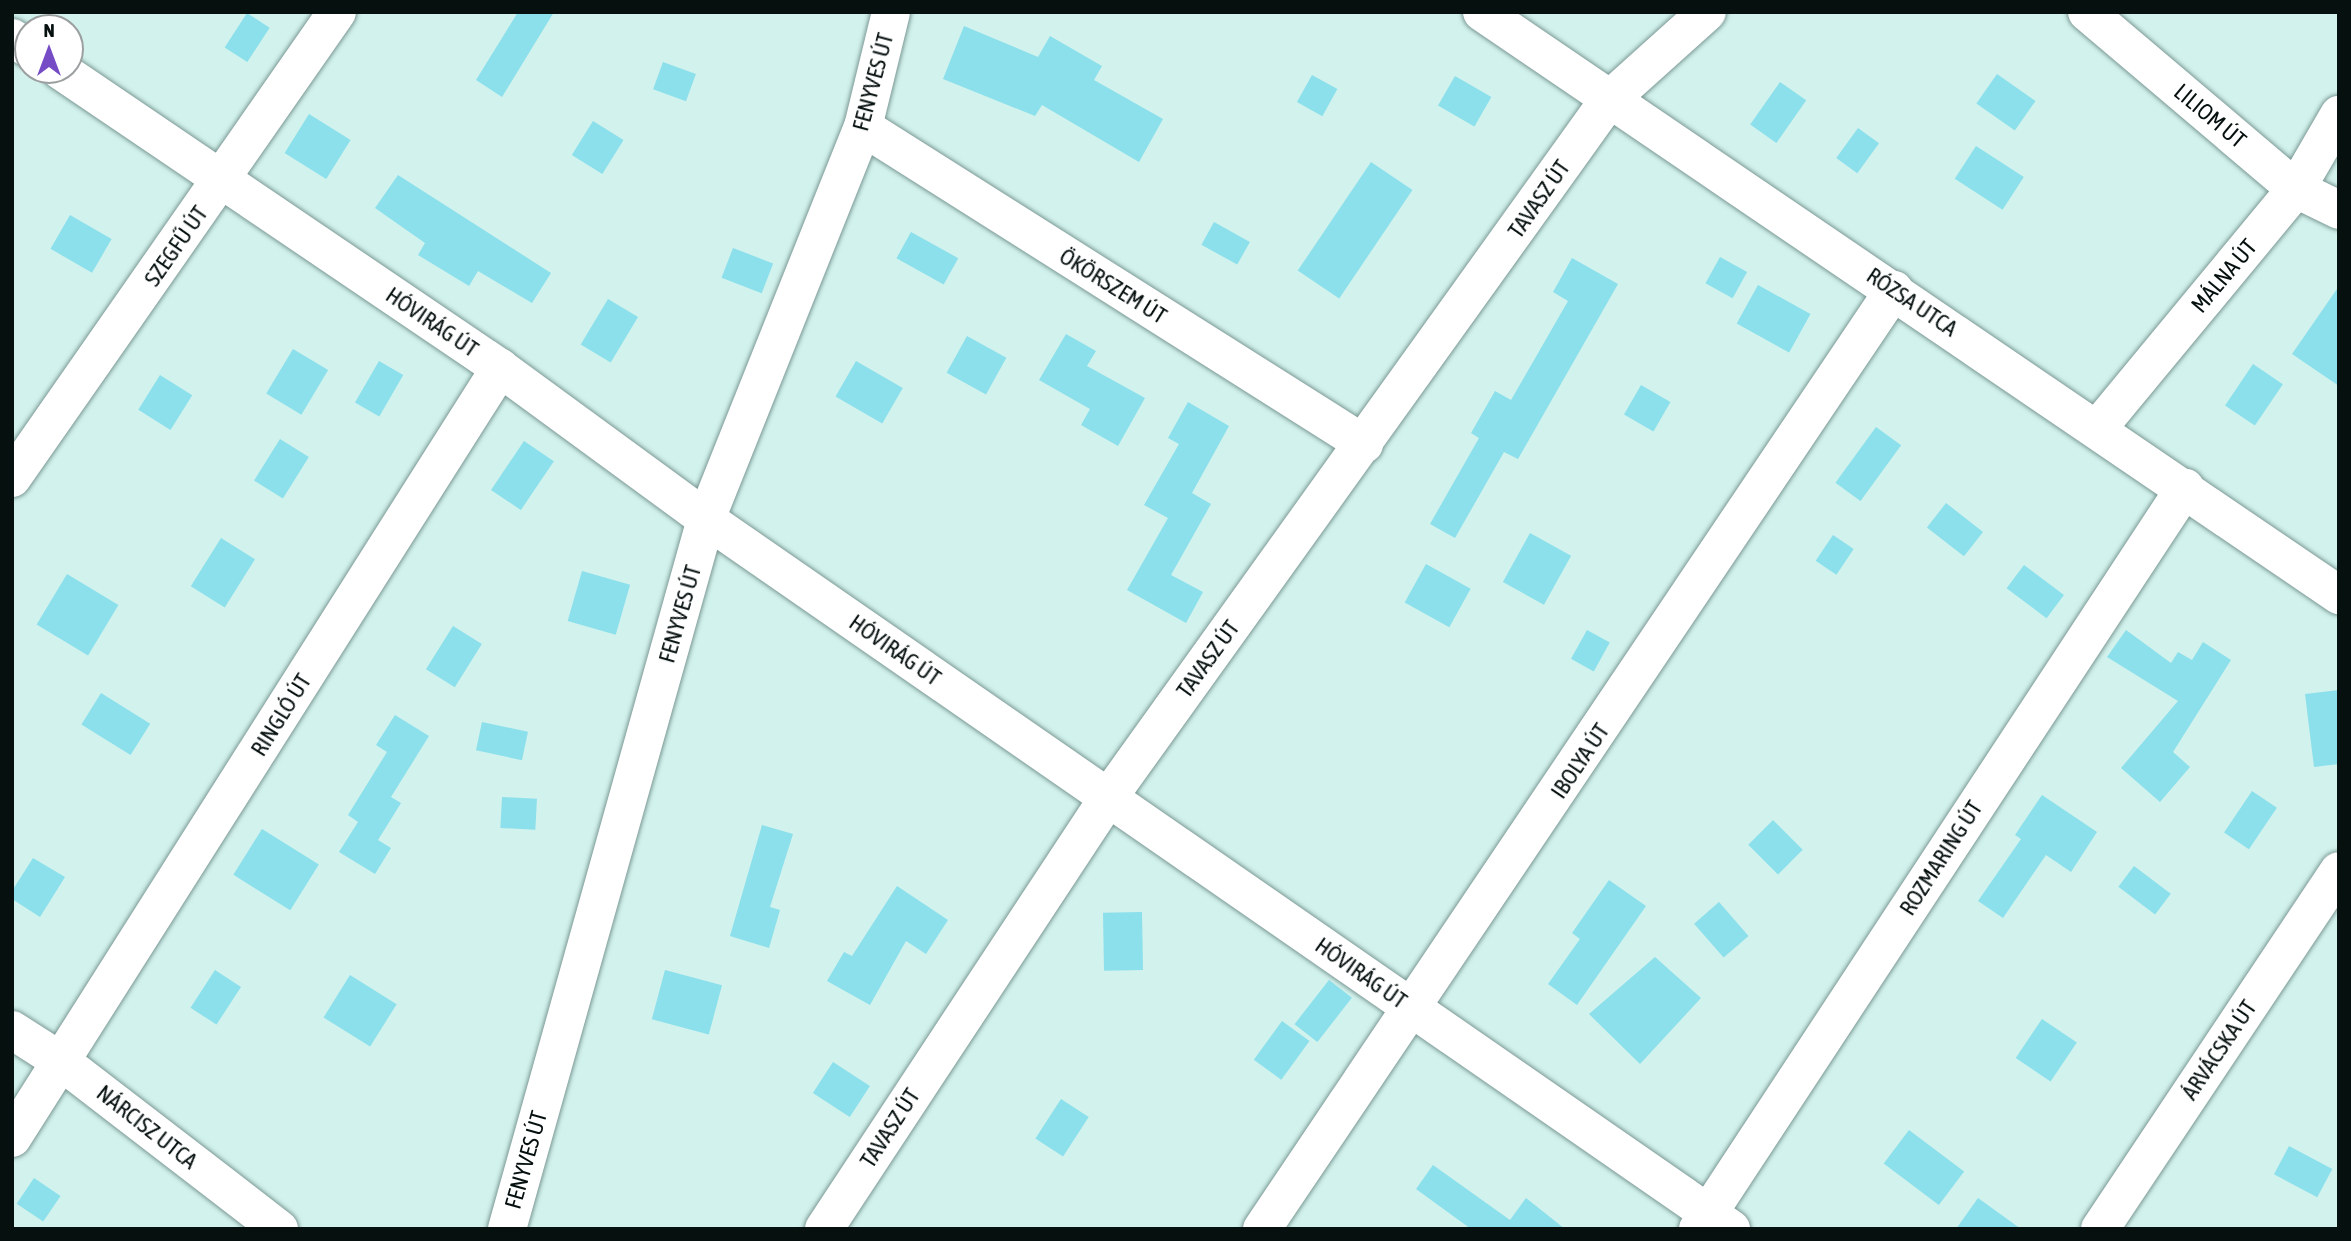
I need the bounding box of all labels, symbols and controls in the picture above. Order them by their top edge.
north arrow [14,14,84,84]
text: N [43,19,55,41]
street label: FENYVES ÚT [847,30,899,134]
street label: LILIOM ÚT [2168,78,2252,154]
street label: TAVASZ ÚT [1502,155,1576,243]
street label: SZEGFŰ ÚT [138,201,214,291]
street label: MÁLNA ÚT [2185,234,2263,318]
street label: ÖKÖRSZEM ÚT [1054,242,1172,330]
street label: RÓZSA UTCA [1861,262,1963,342]
street label: HÓVIRÁG ÚT [381,281,483,363]
street label: FENYVES ÚT [653,562,707,666]
street label: HÓVIRÁG ÚT [844,608,946,692]
street label: TAVASZ ÚT [1171,615,1245,703]
street label: RINGLÓ ÚT [245,669,317,761]
street label: IBOLYA ÚT [1545,718,1615,804]
street label: ROZMARING ÚT [1894,795,1988,921]
street label: HÓVIRÁG ÚT [1310,931,1412,1015]
street label: ÁRVÁCSKA ÚT [2176,995,2262,1105]
street label: NÁRCISZ UTCA [91,1079,203,1175]
street label: TAVASZ ÚT [854,1083,926,1173]
street label: FENYVES ÚT [499,1108,553,1212]

